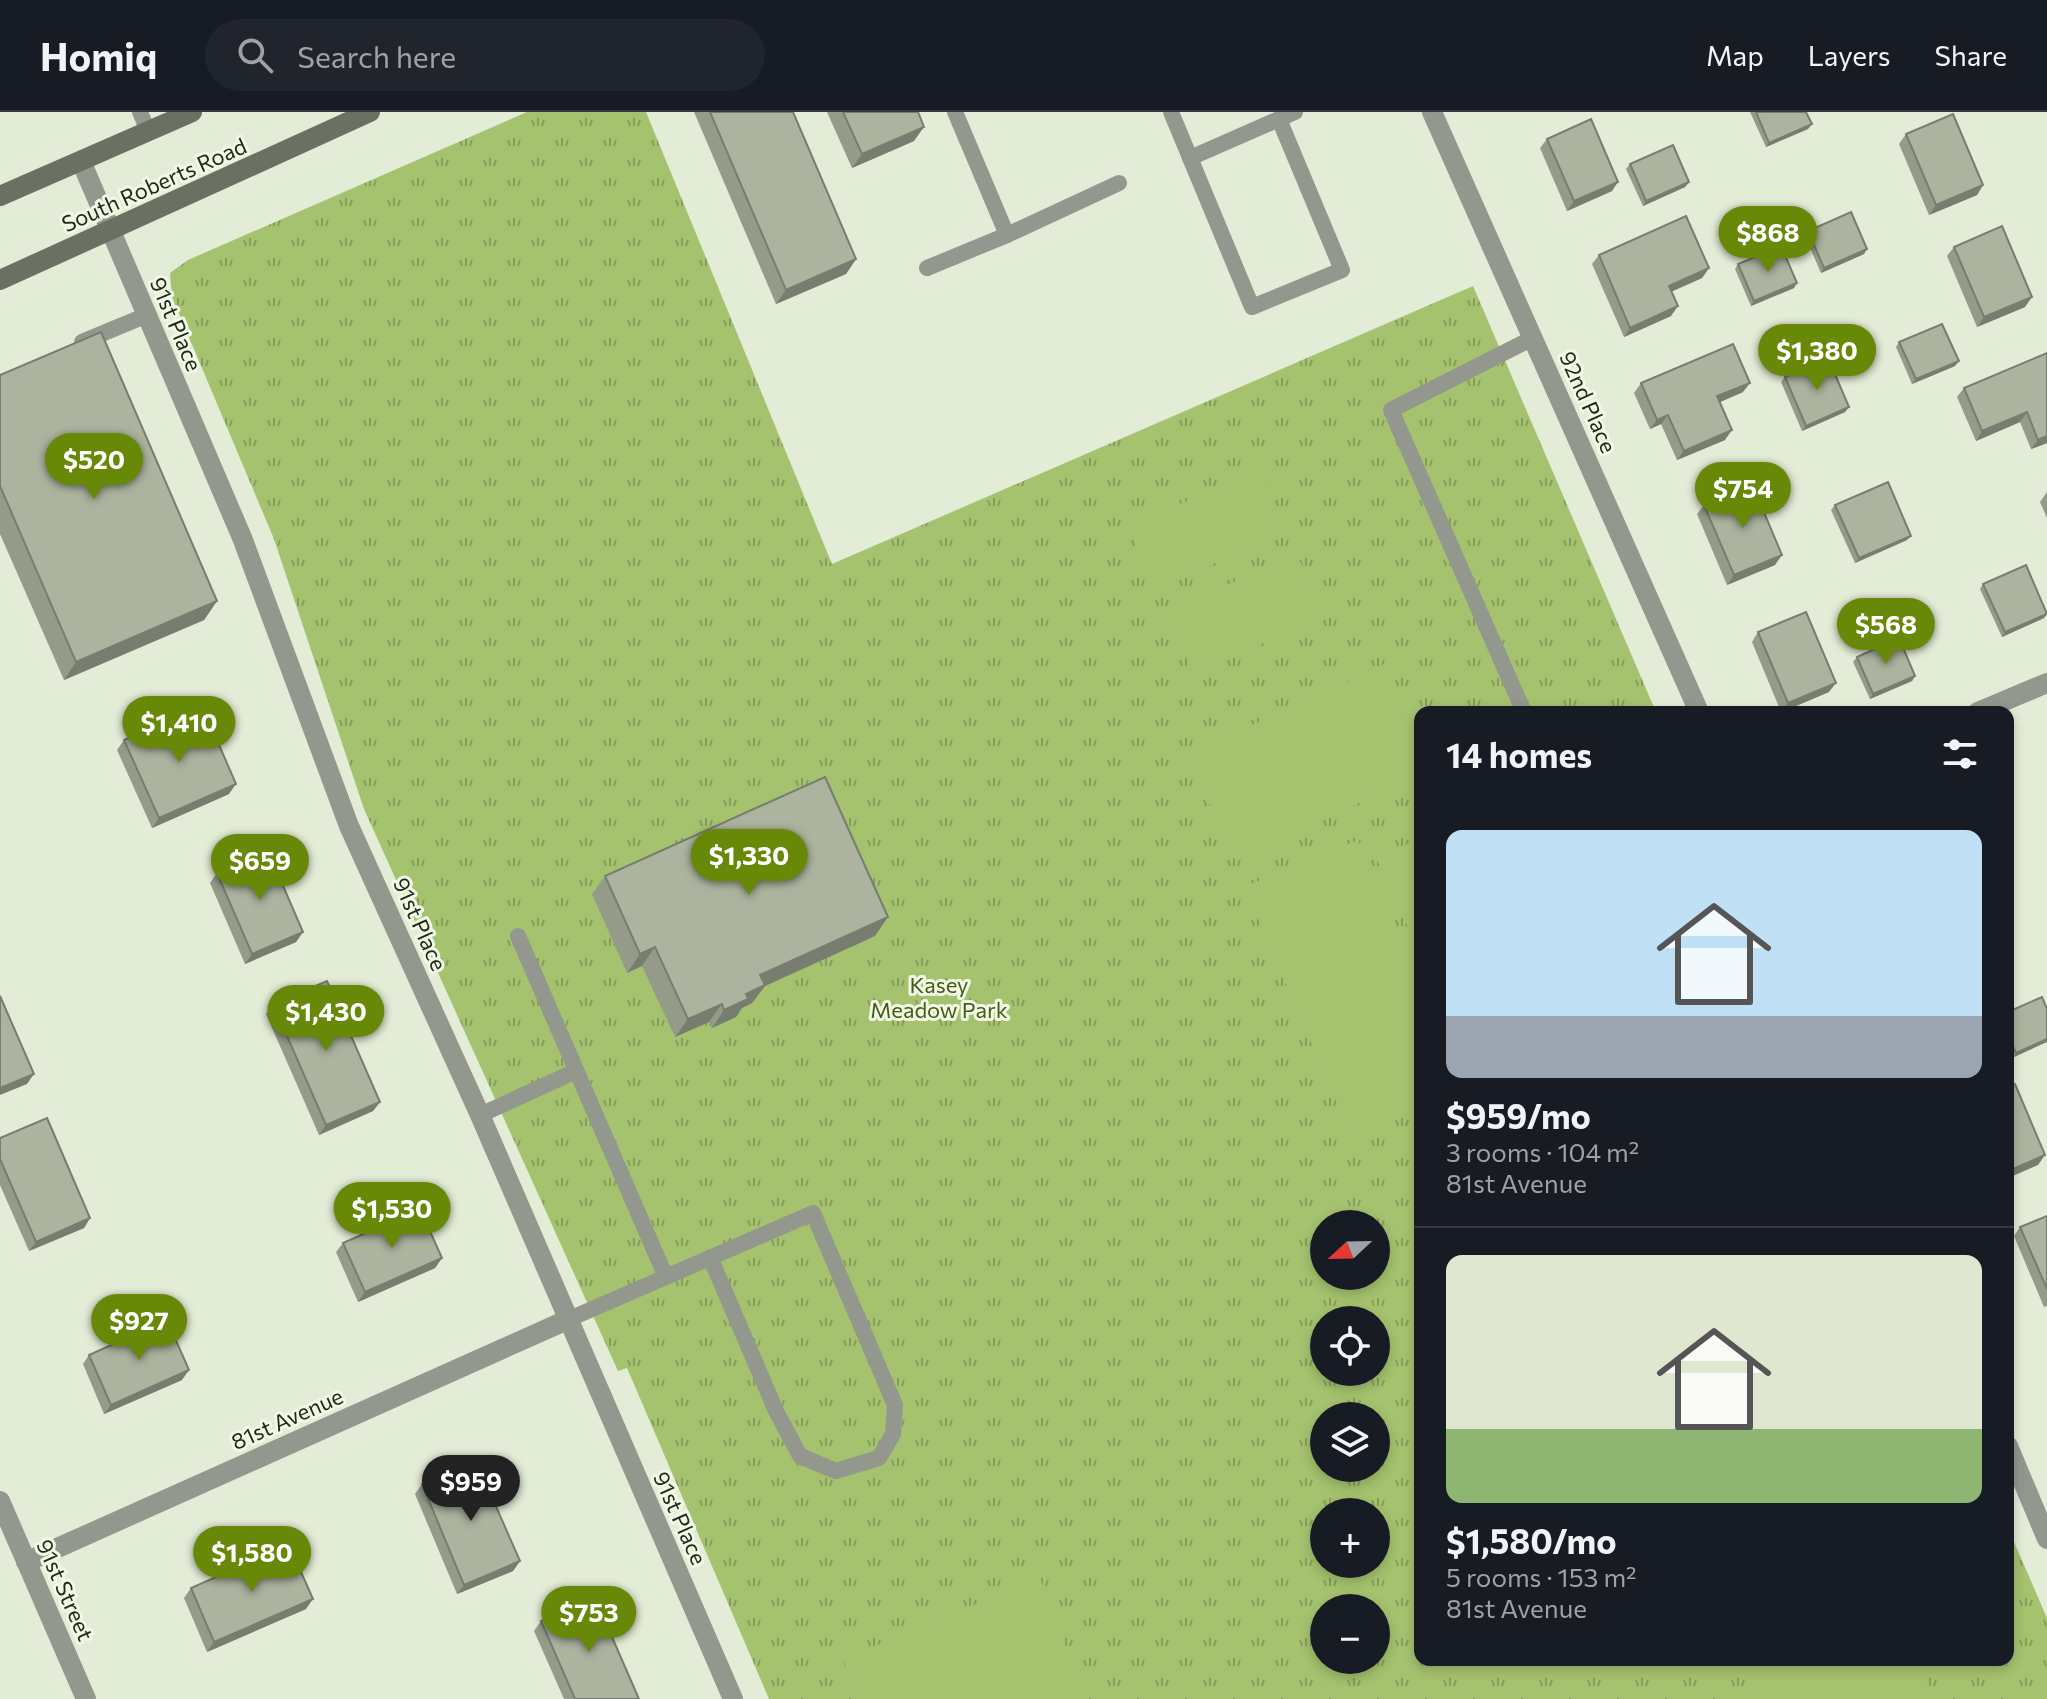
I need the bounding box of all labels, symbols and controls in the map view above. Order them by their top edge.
search box [205,19,765,91]
text: Homiq [40,32,157,79]
icon: search [233,33,277,77]
text: Search here [297,37,456,74]
text: Map [1706,38,1764,72]
text: Layers [1808,38,1890,72]
text: Share [1934,38,2007,72]
street label: South Roberts Road [57,132,250,237]
pin: $868 [1721,206,1815,274]
text: $868 [1736,216,1800,247]
street label: 91st Place [145,273,208,375]
pin: $1,380 [1752,324,1882,392]
text: $1,380 [1776,334,1858,365]
street label: 92nd Place [1554,347,1623,457]
pin: $520 [47,433,141,501]
text: $520 [63,443,125,474]
pin: $754 [1696,462,1790,530]
text: $754 [1713,472,1773,503]
pin: $568 [1839,598,1933,666]
text: $568 [1855,608,1917,639]
pin: $1,410 [114,696,244,764]
text: $1,410 [140,706,218,737]
icon: filters [1938,732,1982,776]
text: 14 homes [1446,733,1592,775]
pin: $1,330 [684,829,814,897]
pin: $659 [213,834,307,902]
text: $1,330 [709,839,789,870]
text: $659 [229,844,291,875]
street label: 91st Place [388,873,453,975]
icon: home [1642,882,1786,1026]
park label: Kasey Meadow Park [870,971,1008,1023]
pin: $1,430 [261,985,391,1053]
text: $1,430 [285,995,367,1026]
text: $959/mo [1446,1094,1591,1136]
text: 3 rooms · 104 m² [1446,1136,1639,1167]
text: 81st Avenue [1446,1167,1587,1198]
pin: $1,530 [327,1182,457,1250]
text: $1,530 [352,1192,432,1223]
north arrow [1310,1210,1390,1290]
map controls [1310,1210,1390,1674]
pin: $927 [92,1294,186,1362]
text: $927 [109,1304,169,1335]
button: locate [1310,1306,1390,1386]
icon: home [1642,1307,1786,1451]
street label: 81st Avenue [227,1382,347,1455]
button: layers [1310,1402,1390,1482]
pin: $959 [424,1455,518,1523]
text: $959 [440,1465,502,1496]
street label: 91st Place [648,1467,713,1569]
button: + [1310,1498,1390,1578]
text: $1,580/mo [1446,1519,1616,1561]
pin: $1,580 [187,1526,317,1594]
street label: 91st Street [31,1535,100,1645]
text: $1,580 [211,1536,293,1567]
text: 5 rooms · 153 m² [1446,1561,1637,1592]
pin: $753 [542,1586,636,1654]
text: 81st Avenue [1446,1592,1587,1623]
button: − [1310,1594,1390,1674]
text: $753 [559,1596,619,1627]

